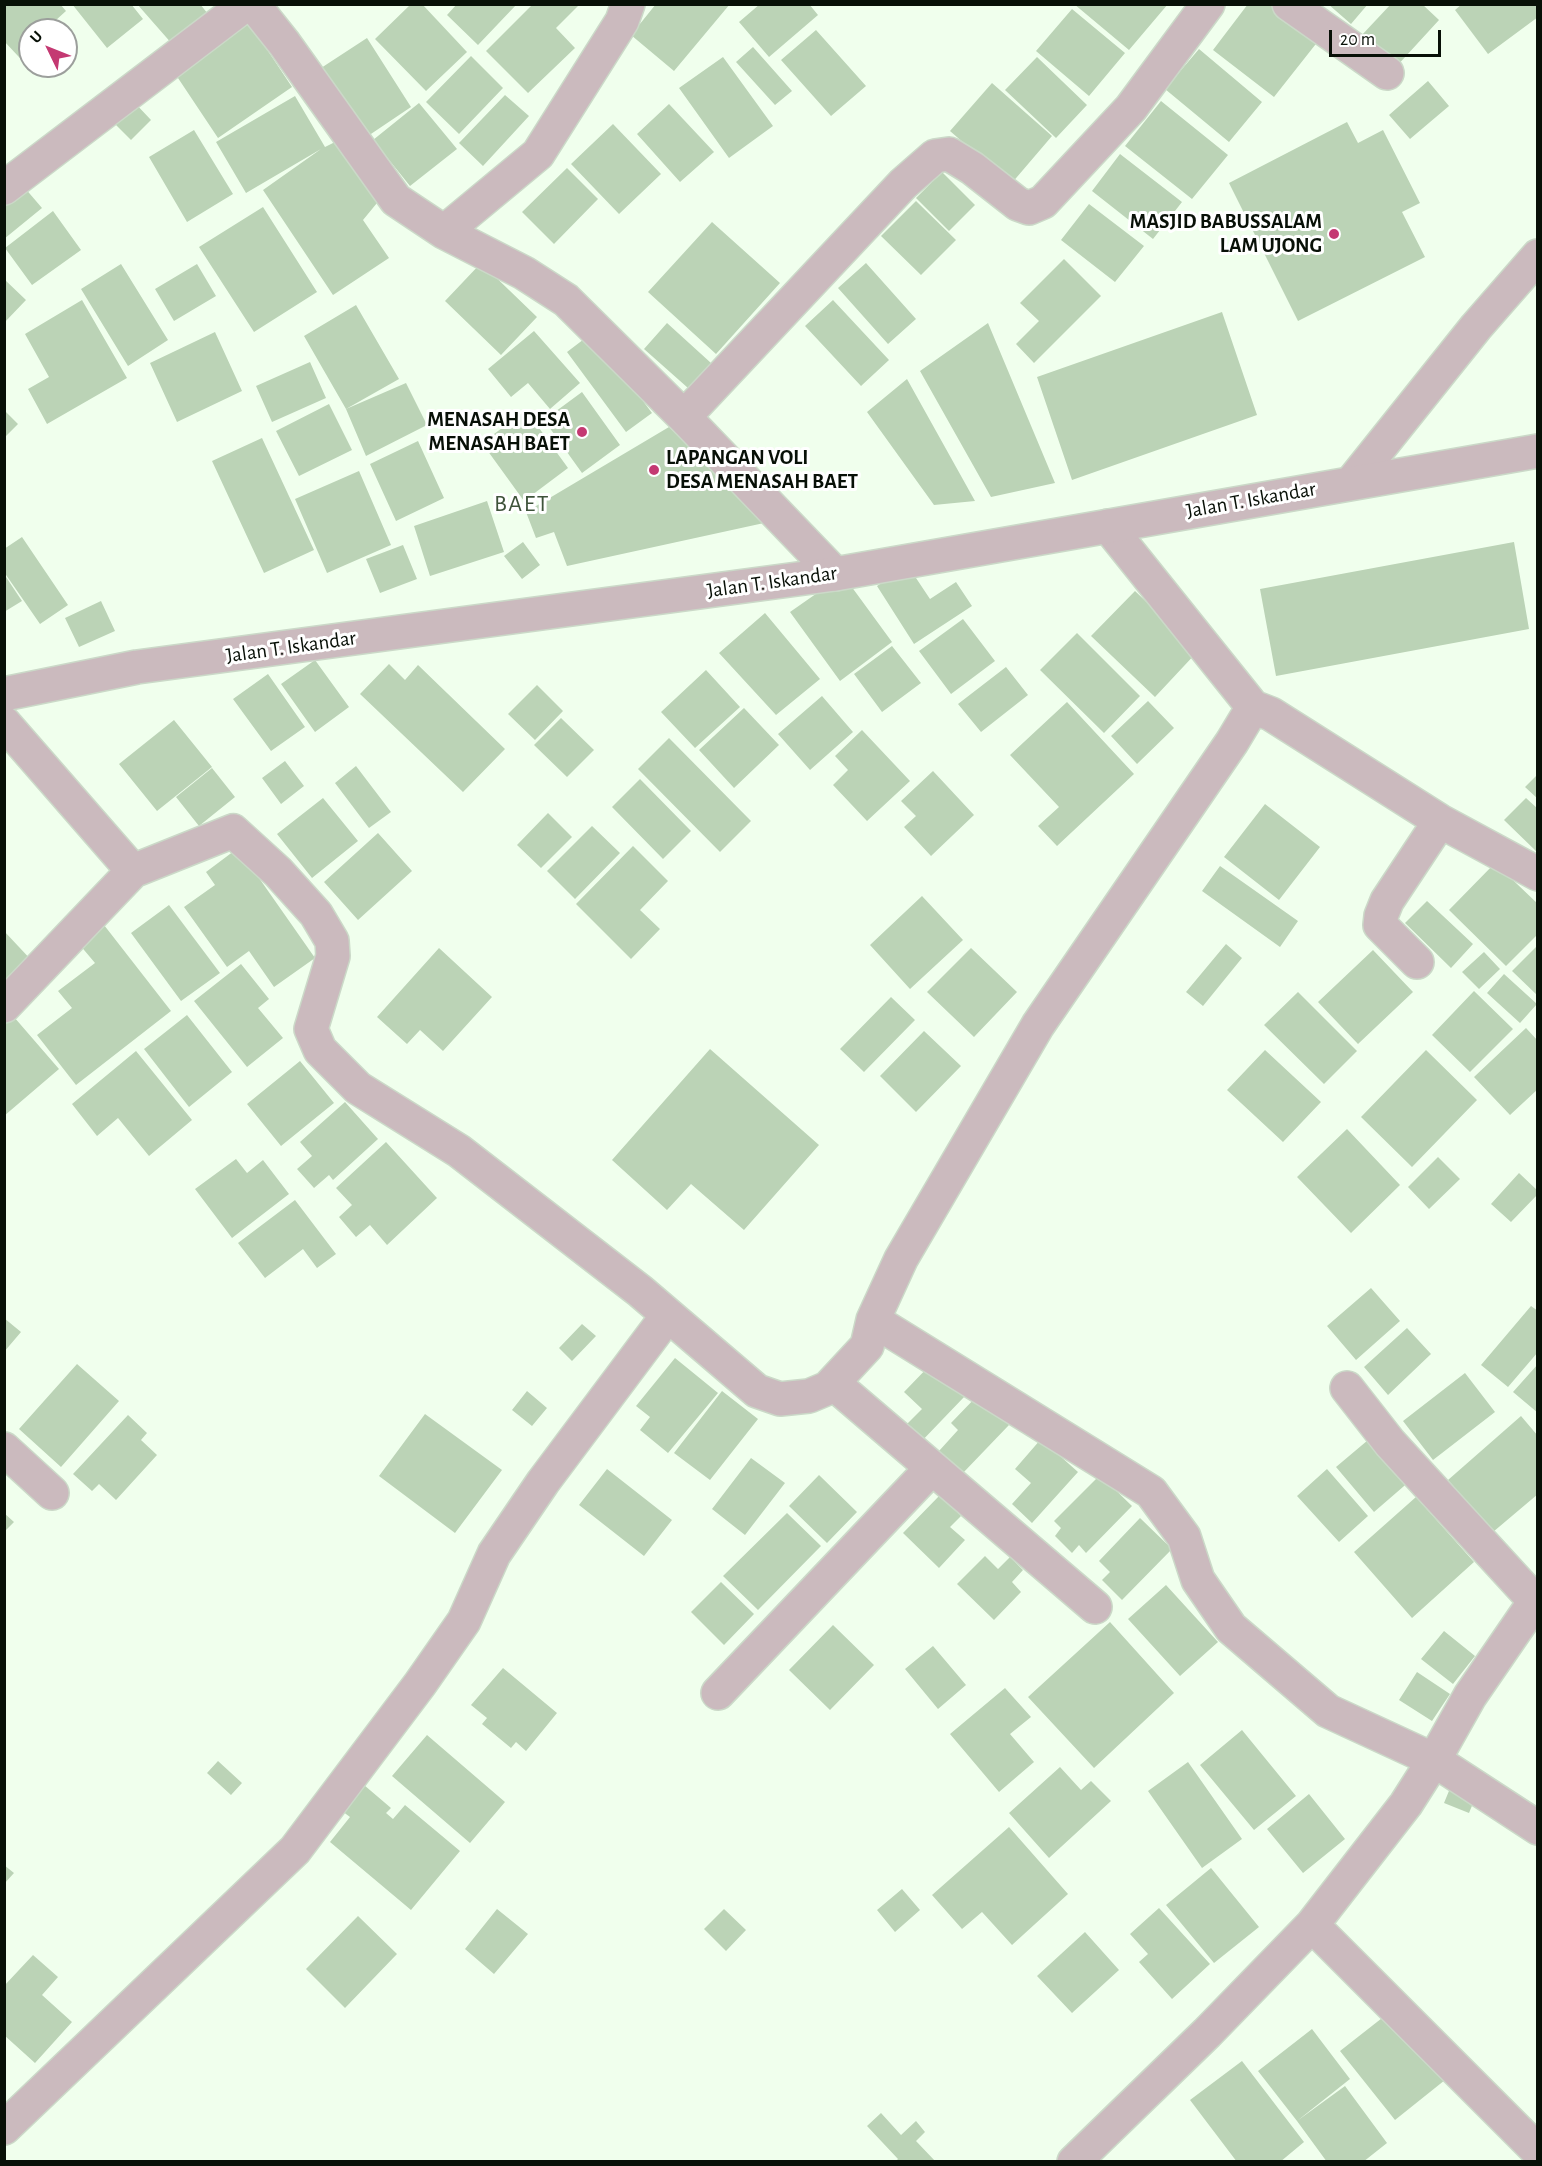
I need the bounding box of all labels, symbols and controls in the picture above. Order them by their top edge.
north arrow [18,18,78,78]
scale bar [1332,18,1444,56]
text: U [27,28,46,46]
text: 20 m [1340,31,1375,49]
place label: MASJID BABUSSALAM LAM UJONG [1130,209,1322,259]
marker: MASJID BABUSSALAM LAM UJONG [1327,227,1341,241]
place label: MENASAH DESA MENASAH BAET [427,407,570,457]
marker: MENASAH DESA MENASAH BAET [575,425,589,439]
place label: LAPANGAN VOLI DESA MENASAH BAET [666,445,858,495]
marker: LAPANGAN VOLI DESA MENASAH BAET [647,463,661,477]
street label: Jalan T. Iskandar [1184,476,1318,524]
district label: BAET [494,490,550,518]
street label: Jalan T. Iskandar [705,560,839,604]
street label: Jalan T. Iskandar [224,625,358,669]

